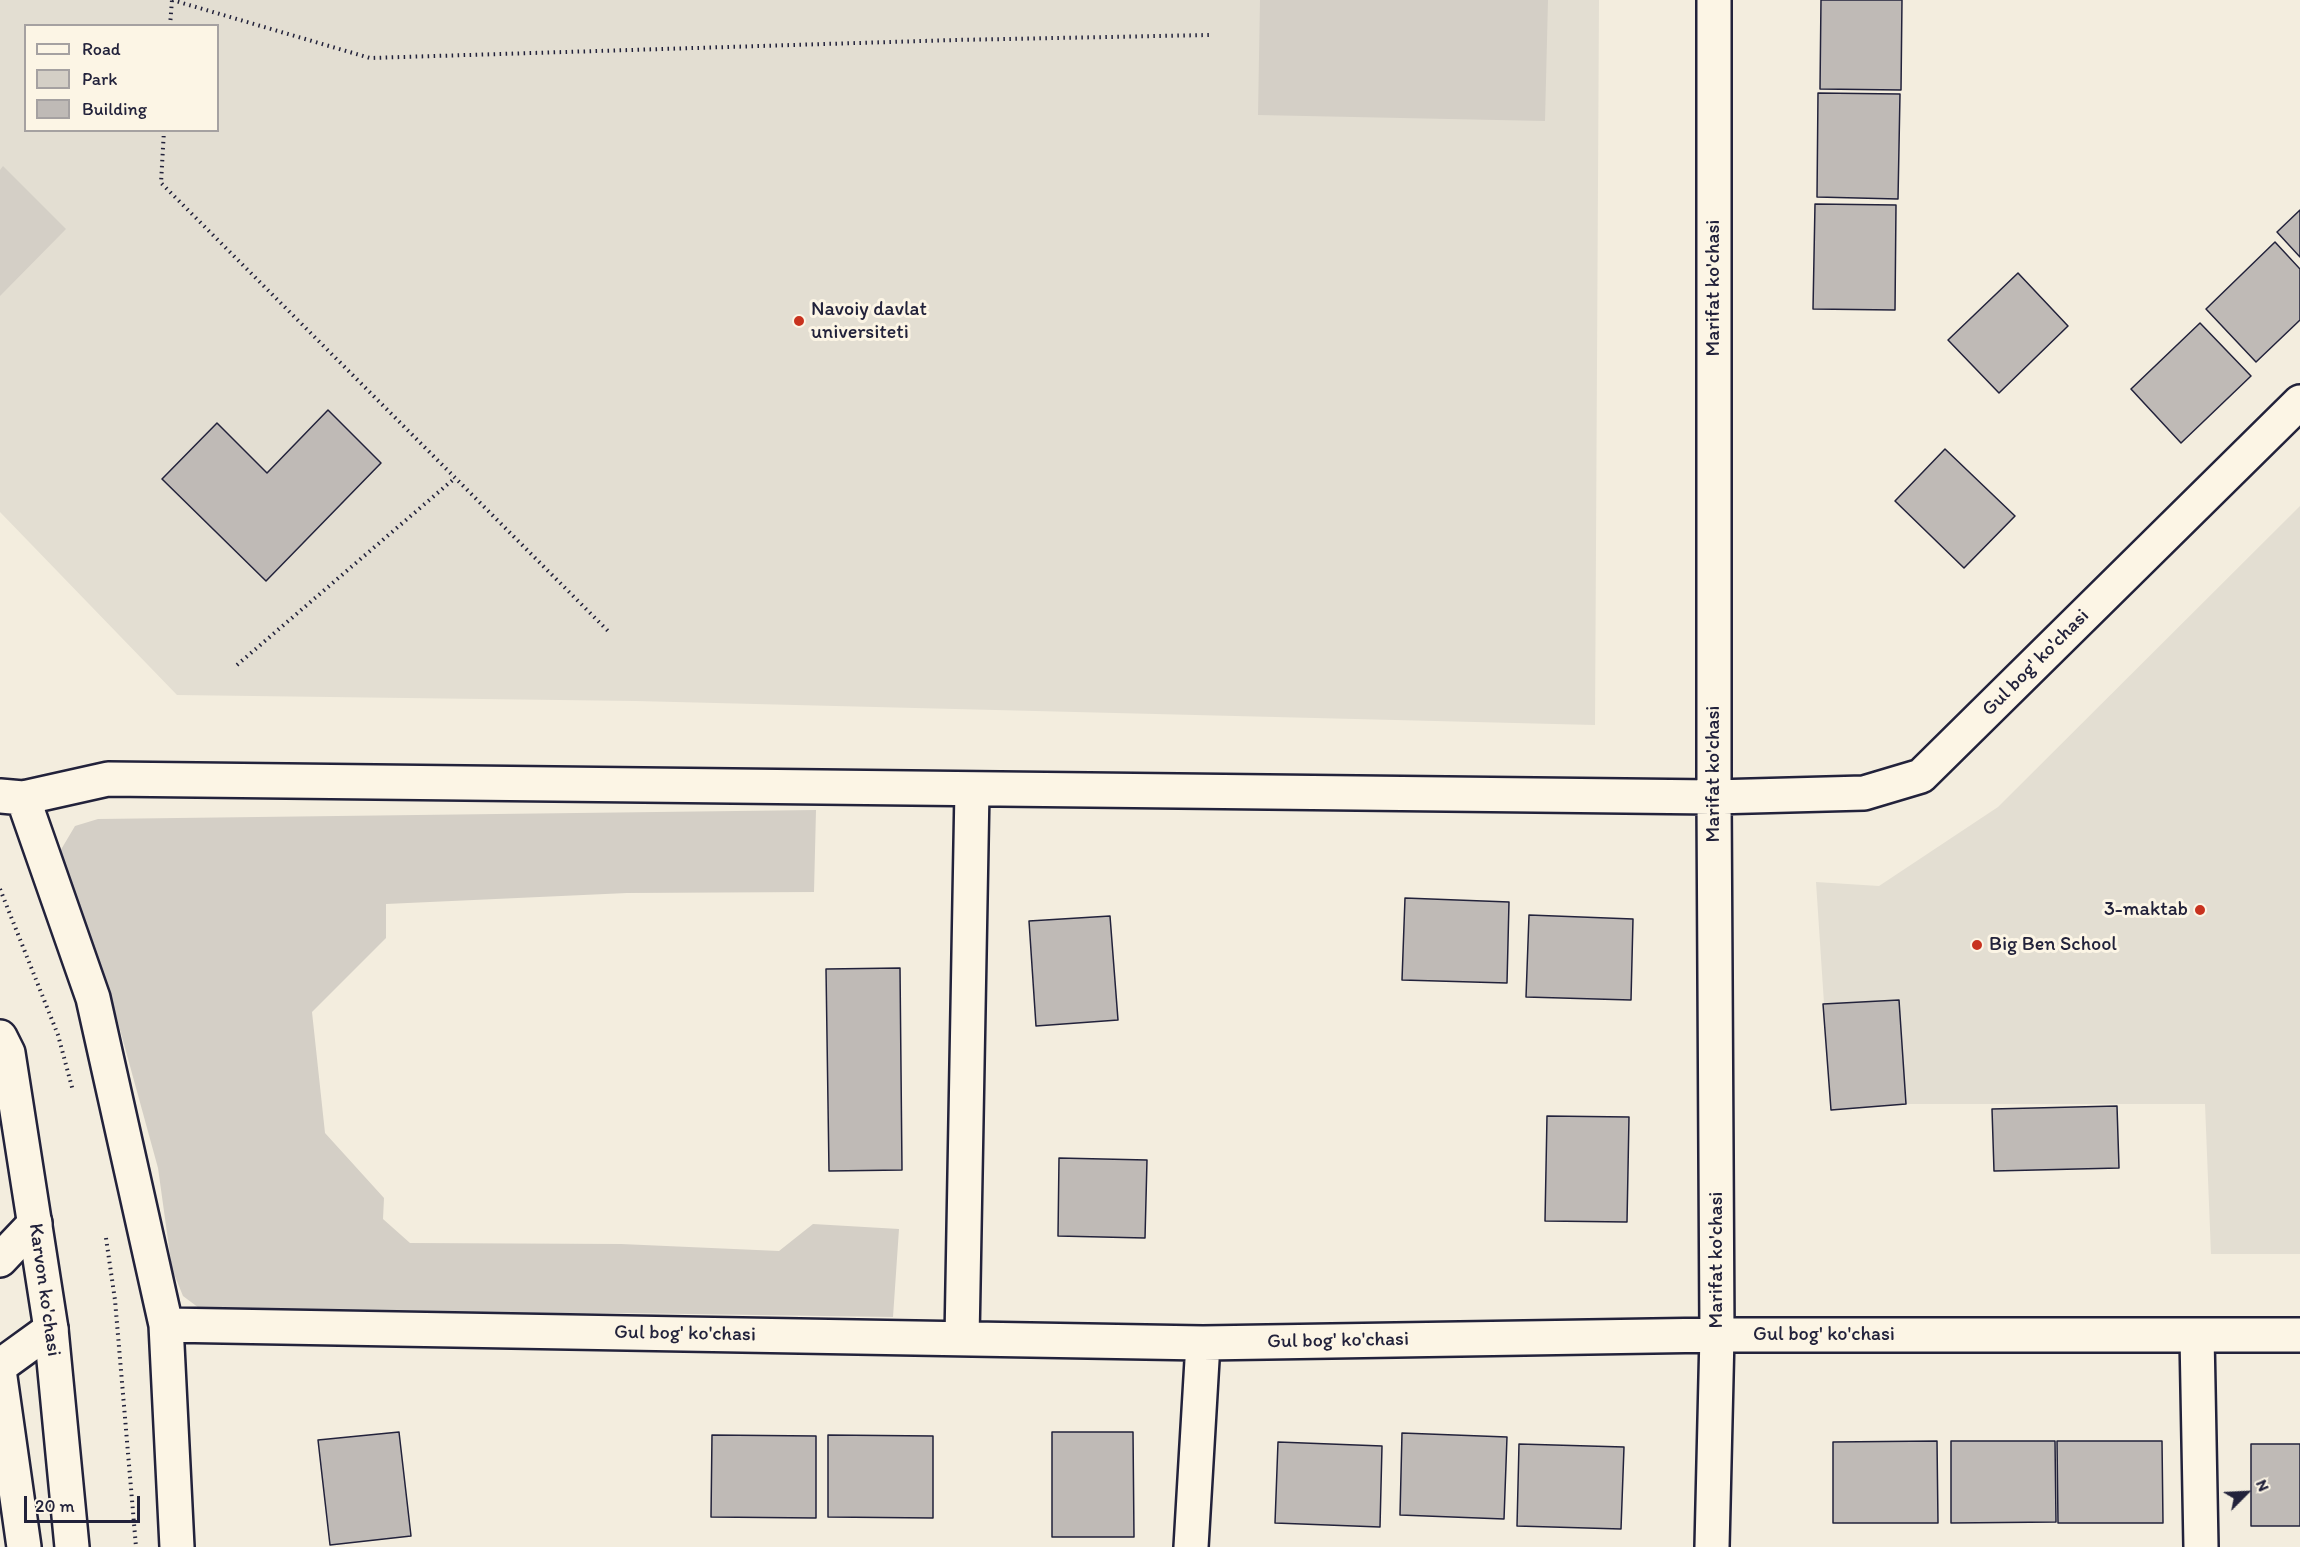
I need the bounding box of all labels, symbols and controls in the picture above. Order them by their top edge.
legend [24,24,219,132]
text: Road [82,38,121,60]
text: Park [82,68,117,90]
text: Building [82,98,147,120]
street label: Marifat ko'chasi [1702,220,1726,356]
place label: Navoiy davlat universiteti [811,298,927,345]
marker: Navoiy davlat universiteti [792,314,806,328]
street label: Gul bog' ko'chasi [1977,604,2095,722]
street label: Marifat ko'chasi [1702,706,1726,842]
place label: 3-maktab [2104,898,2188,922]
marker: 3-maktab [2193,903,2207,917]
place label: Big Ben School [1989,933,2117,957]
marker: Big Ben School [1970,938,1984,952]
street label: Marifat ko'chasi [1705,1192,1729,1328]
street label: Karvon ko'chasi [23,1222,65,1358]
street label: Gul bog' ko'chasi [614,1321,756,1347]
street label: Gul bog' ko'chasi [1753,1323,1895,1347]
street label: Gul bog' ko'chasi [1267,1328,1409,1354]
north arrow [2216,1463,2276,1523]
text: N [2252,1477,2274,1494]
scale bar [27,1484,142,1522]
text: 20 m [35,1495,75,1517]

